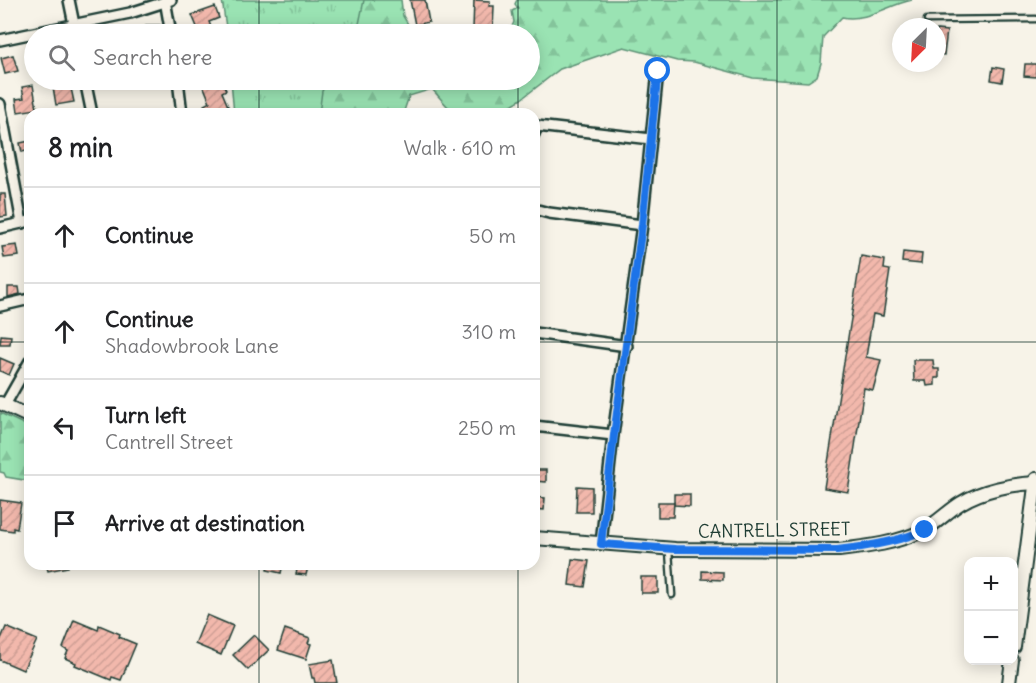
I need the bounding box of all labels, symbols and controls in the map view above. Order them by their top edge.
north arrow [892,18,946,72]
search box [24,24,540,90]
icon: search [45,41,78,74]
text: Search here [93,43,212,71]
route start [644,57,670,83]
text: 8 min [48,131,113,164]
text: Walk · 610 m [403,135,516,160]
icon: ahead [48,219,81,252]
text: Continue [105,221,194,249]
text: 50 m [469,223,516,248]
text: Continue [105,305,194,333]
icon: ahead [48,315,81,348]
text: 310 m [461,319,516,344]
text: Shadowbrook Lane [105,333,279,358]
text: Turn left [105,401,186,429]
icon: left [48,411,81,444]
text: 250 m [458,415,516,440]
text: Cantrell Street [105,429,233,454]
icon: arrive [48,507,81,540]
text: Arrive at destination [105,509,305,537]
route end [911,516,937,542]
street label: CANTRELL STREET [698,517,850,543]
map controls [964,557,1018,665]
button: + [964,557,1018,611]
button: − [964,611,1018,665]

